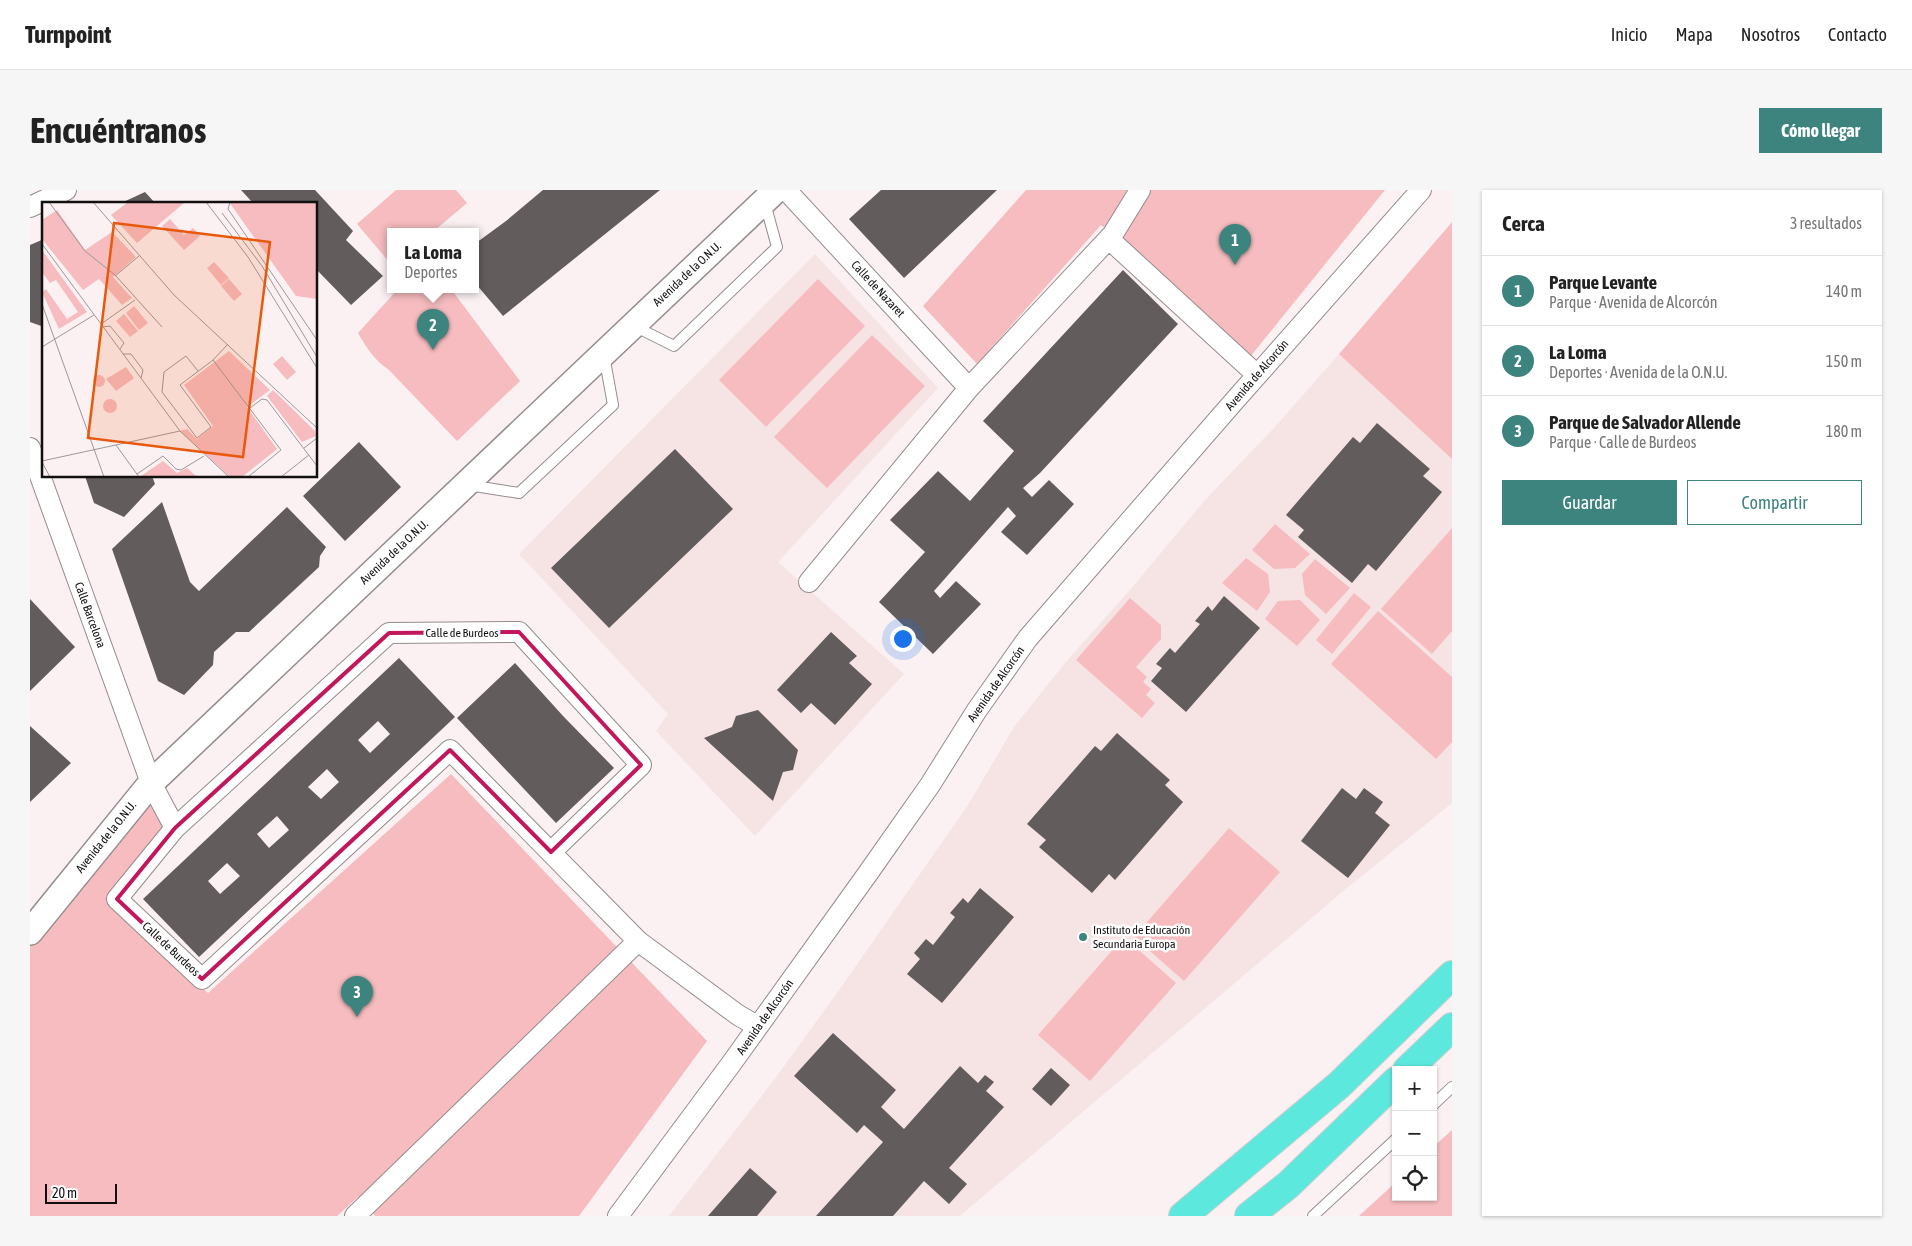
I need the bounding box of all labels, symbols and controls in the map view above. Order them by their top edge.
text: Turnpoint [25,21,111,48]
text: Inicio [1611,24,1647,45]
text: Mapa [1675,24,1713,45]
text: Nosotros [1741,24,1800,45]
text: Contacto [1828,24,1887,45]
button: Cómo llegar [1759,108,1882,153]
text: Encuéntranos [30,110,206,150]
inset map [42,202,318,478]
text: Cerca [1502,211,1545,235]
text: 3 resultados [1790,214,1862,232]
pin: 1 [1219,224,1251,265]
popup [387,228,479,293]
street label: Avenida de la O.N.U. [650,239,724,309]
text: La Loma [404,241,462,263]
street label: Calle de Nazaret [848,258,908,321]
text: Deportes [404,263,457,281]
text: Parque Levante [1549,271,1657,293]
text: 1 [1514,282,1522,300]
text: 140 m [1826,282,1862,300]
text: Parque · Avenida de Alcorcón [1549,293,1718,311]
pin: 2 [417,309,449,350]
street label: Avenida de Alcorcón [1223,337,1291,413]
text: La Loma [1549,341,1607,363]
text: 2 [1514,352,1522,370]
text: 150 m [1826,352,1862,370]
text: Deportes · Avenida de la O.N.U. [1549,363,1727,381]
text: Parque de Salvador Allende [1549,411,1741,433]
text: 3 [1514,422,1522,440]
text: 180 m [1826,422,1862,440]
text: Parque · Calle de Burdeos [1549,433,1697,451]
button: Guardar [1502,480,1677,525]
button: Compartir [1687,480,1862,525]
street label: Avenida de la O.N.U. [357,517,431,587]
street label: Calle Barcelona [72,580,108,650]
street label: Calle de Burdeos [425,626,499,640]
your location [890,626,916,652]
street label: Avenida de Alcorcón [965,644,1027,724]
street label: Avenida de la O.N.U. [73,798,139,876]
street label: Calle de Burdeos [140,919,202,979]
place label: Instituto de Educación Secundaria Europa [1093,923,1190,951]
marker: Instituto de Educación Secundaria Europa [1077,931,1089,943]
pin: 3 [341,976,373,1017]
street label: Avenida de Alcorcón [734,977,796,1057]
map controls [1392,1066,1437,1201]
button: + [1392,1066,1437,1111]
button: − [1392,1111,1437,1156]
button: locate [1392,1156,1437,1201]
scale bar [45,1181,118,1204]
text: 20 m [52,1185,77,1201]

